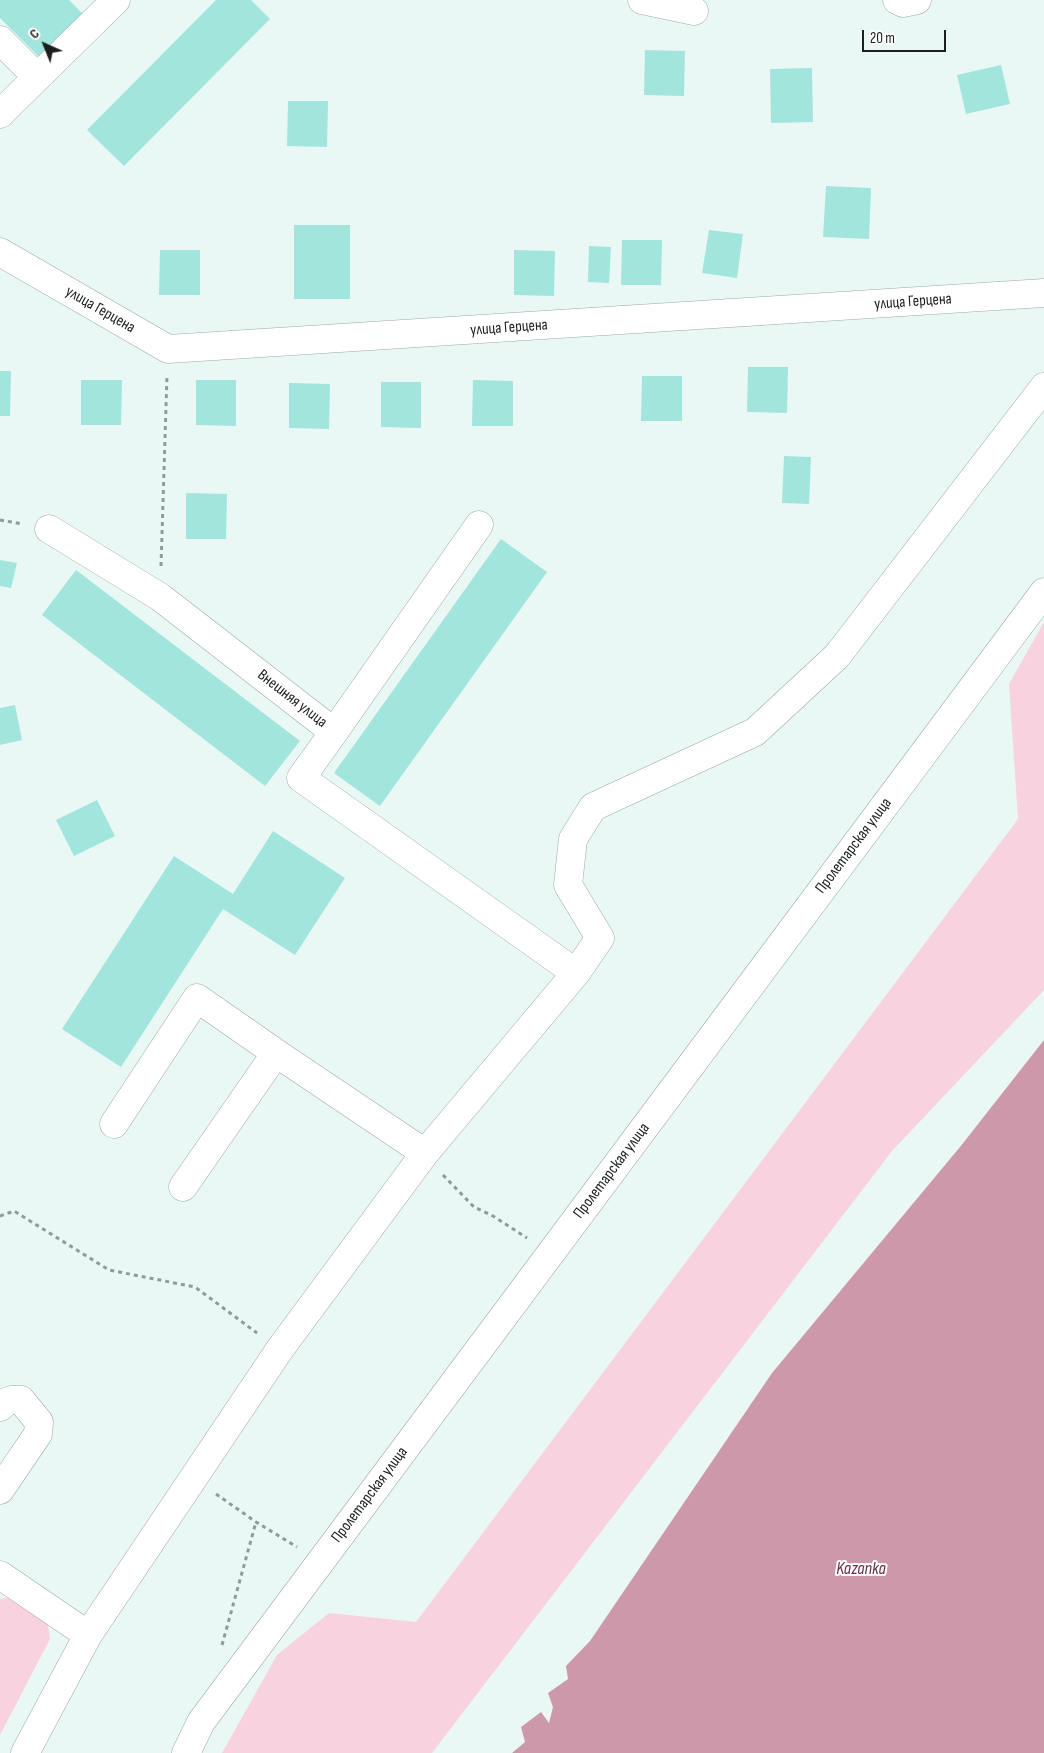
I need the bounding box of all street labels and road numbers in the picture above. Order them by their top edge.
street label: улица Герцена [62,282,138,338]
street label: улица Герцена [874,290,952,314]
street label: улица Герцена [470,316,548,340]
street label: Внешняя улица [253,666,331,732]
street label: Пролетарская улица [812,794,896,898]
street label: Пролетарская улица [570,1119,654,1223]
street label: Пролетарская улица [328,1443,412,1547]

